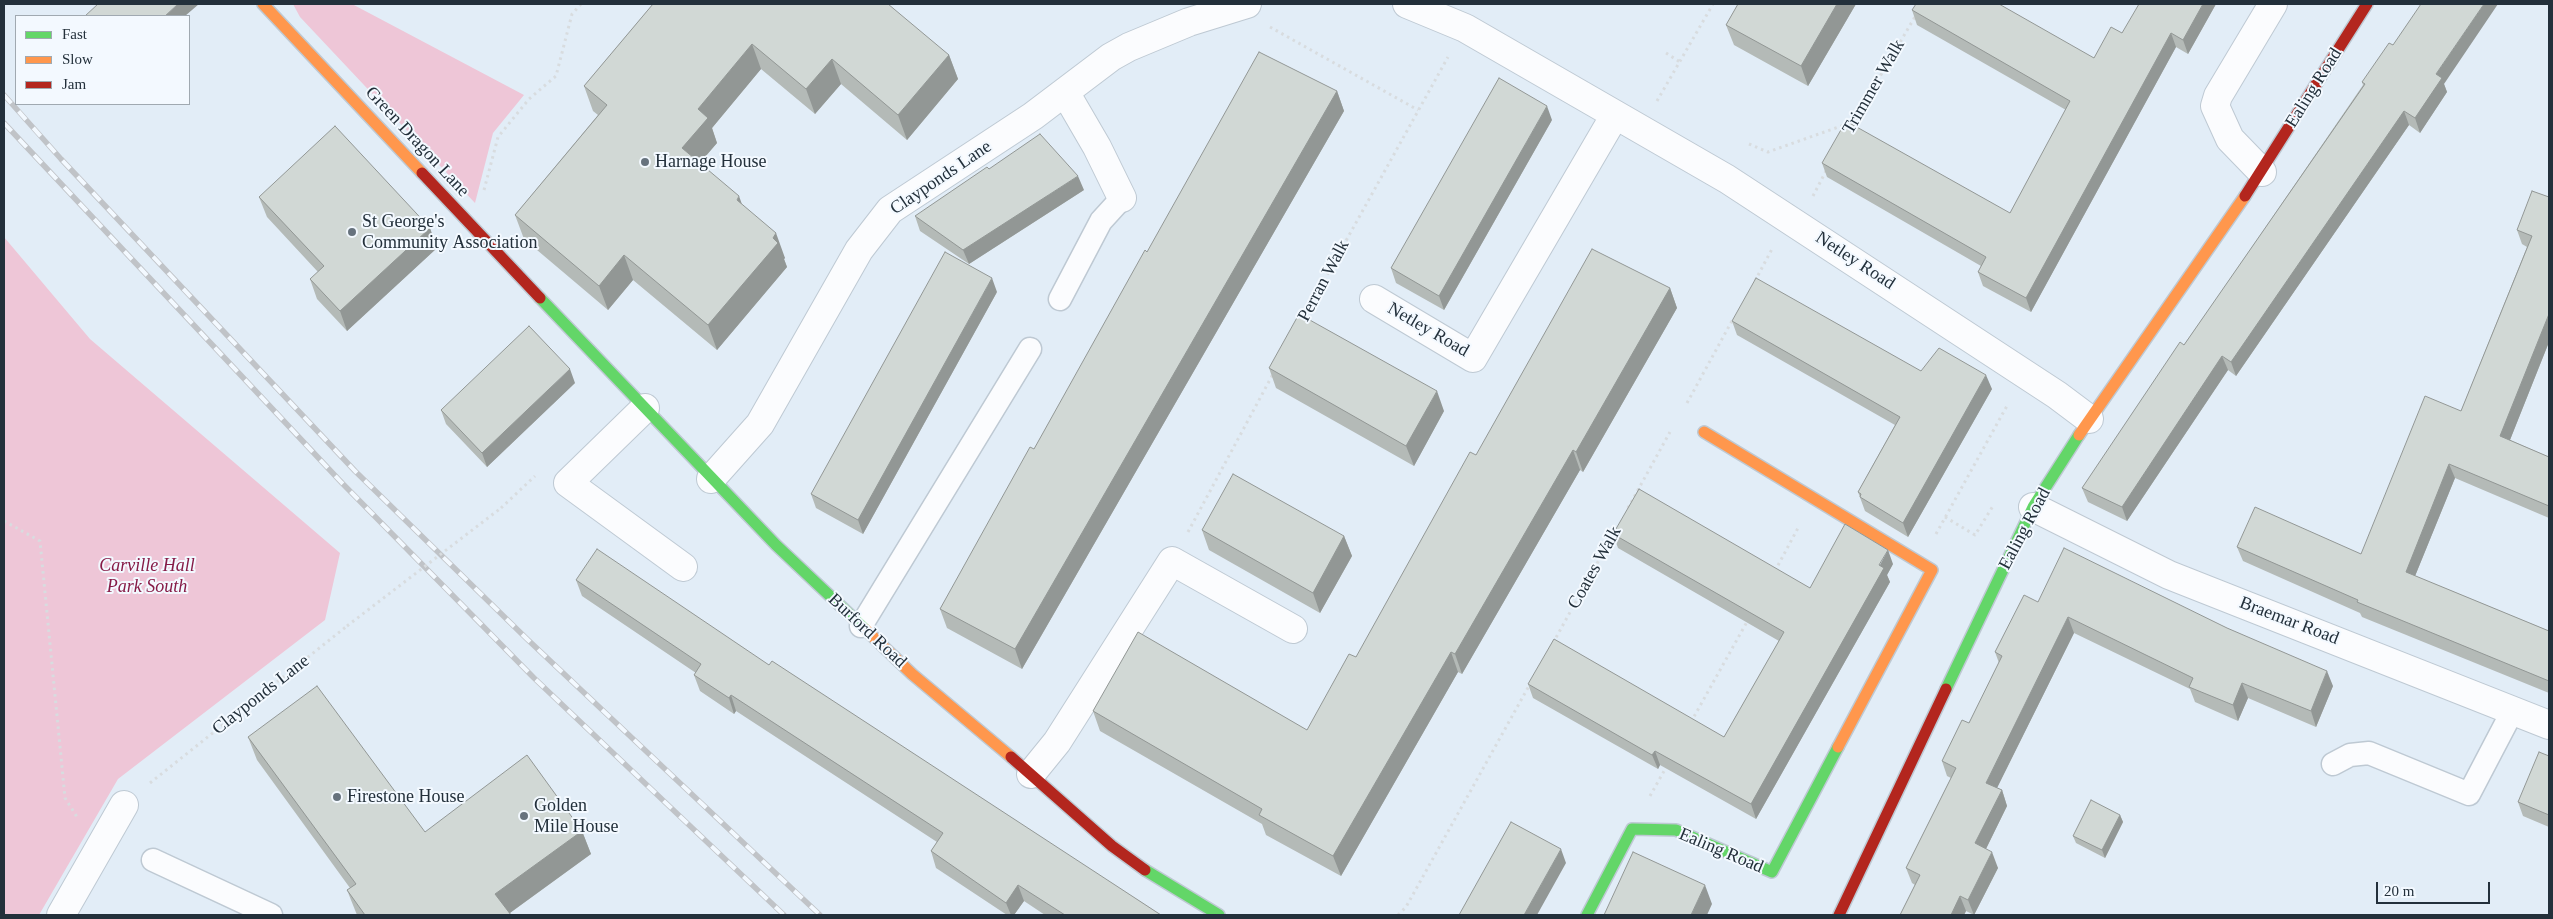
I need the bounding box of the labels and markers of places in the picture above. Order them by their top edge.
place label: Harnage House [655,151,766,173]
marker: Harnage House [639,156,651,168]
place label: St George's Community Association [362,211,538,253]
marker: St George's Community Association [346,226,358,238]
place label: Firestone House [347,786,464,808]
marker: Firestone House [331,791,343,803]
place label: Golden Mile House [534,795,618,838]
marker: Golden Mile House [518,810,530,822]

